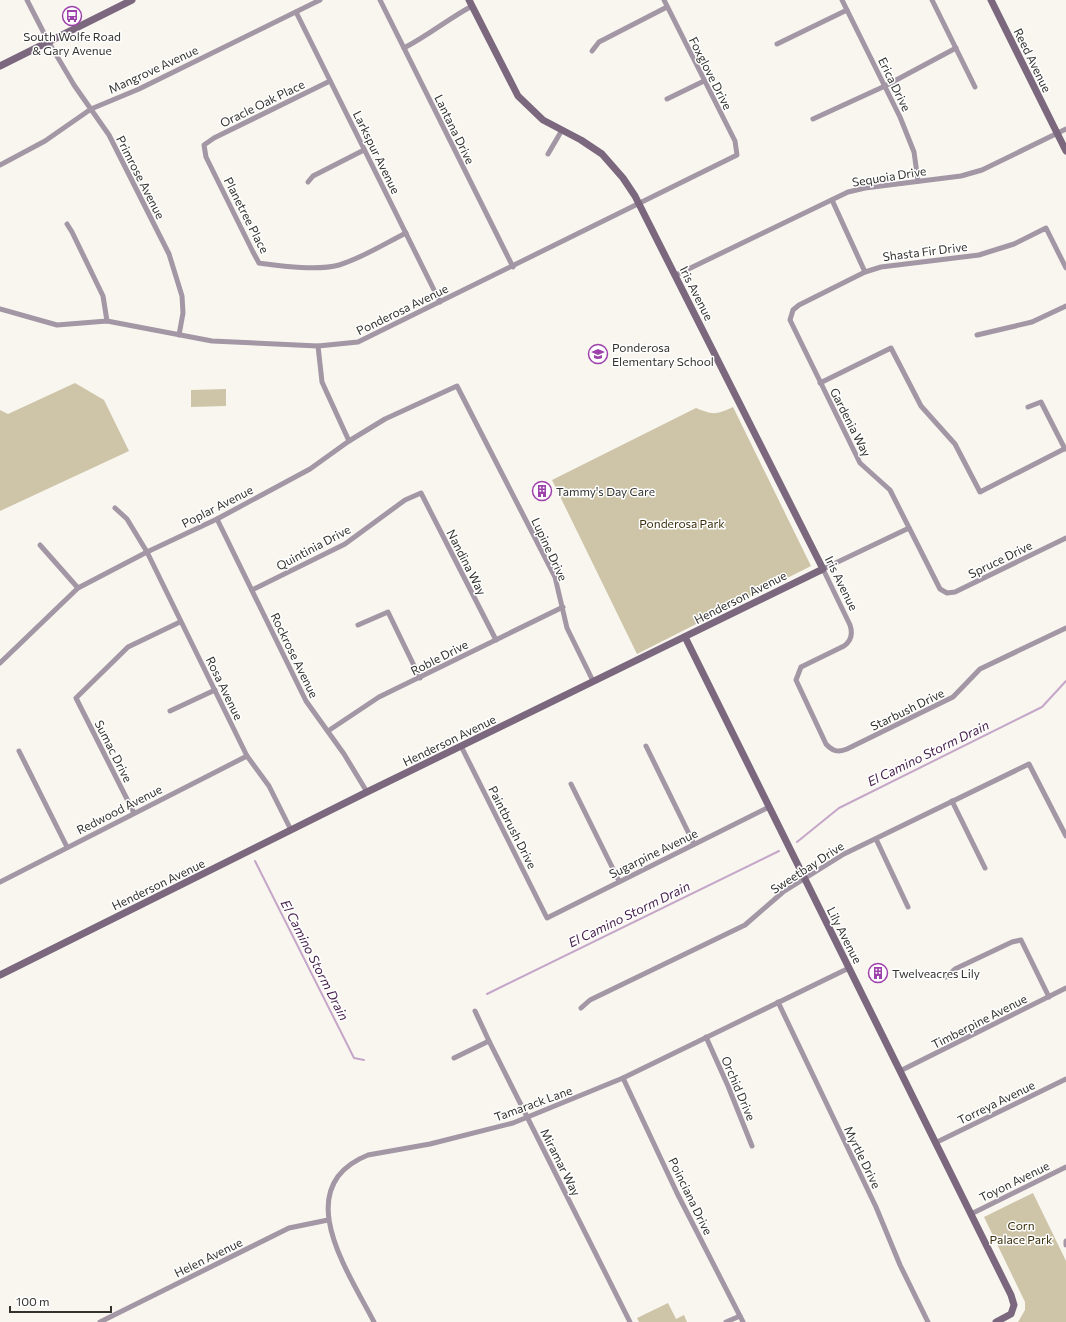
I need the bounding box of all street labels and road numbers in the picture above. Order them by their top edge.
street label: Reed Avenue [1011,26,1055,94]
street label: Foxglove Drive [687,34,735,112]
street label: Mangrove Avenue [106,42,200,96]
street label: Erica Drive [876,55,914,113]
street label: Oracle Oak Place [217,76,307,130]
street label: Lantana Drive [432,92,478,166]
street label: Larkspur Avenue [351,108,403,196]
street label: Primrose Avenue [114,133,168,221]
street label: Sequoia Drive [851,163,927,189]
street label: Planetree Place [222,175,272,255]
street label: Shasta Fir Drive [882,239,968,263]
street label: Iris Avenue [677,264,717,322]
street label: Ponderosa Avenue [354,281,450,337]
street label: Gardenia Way [828,385,874,459]
street label: Poplar Avenue [179,482,255,530]
street label: Lupine Drive [529,515,571,583]
street label: Quintinia Drive [274,522,352,572]
street label: Nandina Way [445,527,489,597]
street label: Spruce Drive [966,538,1034,580]
street label: Iris Avenue [823,553,861,613]
street label: Henderson Avenue [691,568,789,626]
street label: Rockrose Avenue [268,610,322,700]
street label: Roble Drive [408,637,470,677]
street label: Rosa Avenue [204,654,246,722]
street label: Starbush Drive [868,685,946,733]
street label: Henderson Avenue [400,711,498,769]
street label: Sumac Drive [92,718,136,784]
street label: Redwood Avenue [74,781,164,837]
street label: Paintbrush Drive [486,783,540,871]
street label: Sugarpine Avenue [606,825,700,881]
street label: Sweetbay Drive [768,838,846,896]
street label: Henderson Avenue [109,855,207,913]
street label: Lily Avenue [825,904,865,966]
street label: Timberpine Avenue [929,991,1029,1051]
street label: Orchid Drive [719,1054,759,1122]
street label: Torreya Avenue [955,1077,1037,1127]
street label: Tamarack Lane [492,1082,574,1124]
street label: Myrtle Drive [842,1124,884,1190]
street label: Miramar Way [538,1126,584,1198]
street label: Poinciana Drive [666,1155,716,1237]
street label: Toyon Avenue [977,1158,1051,1204]
street label: Helen Avenue [172,1235,244,1279]

